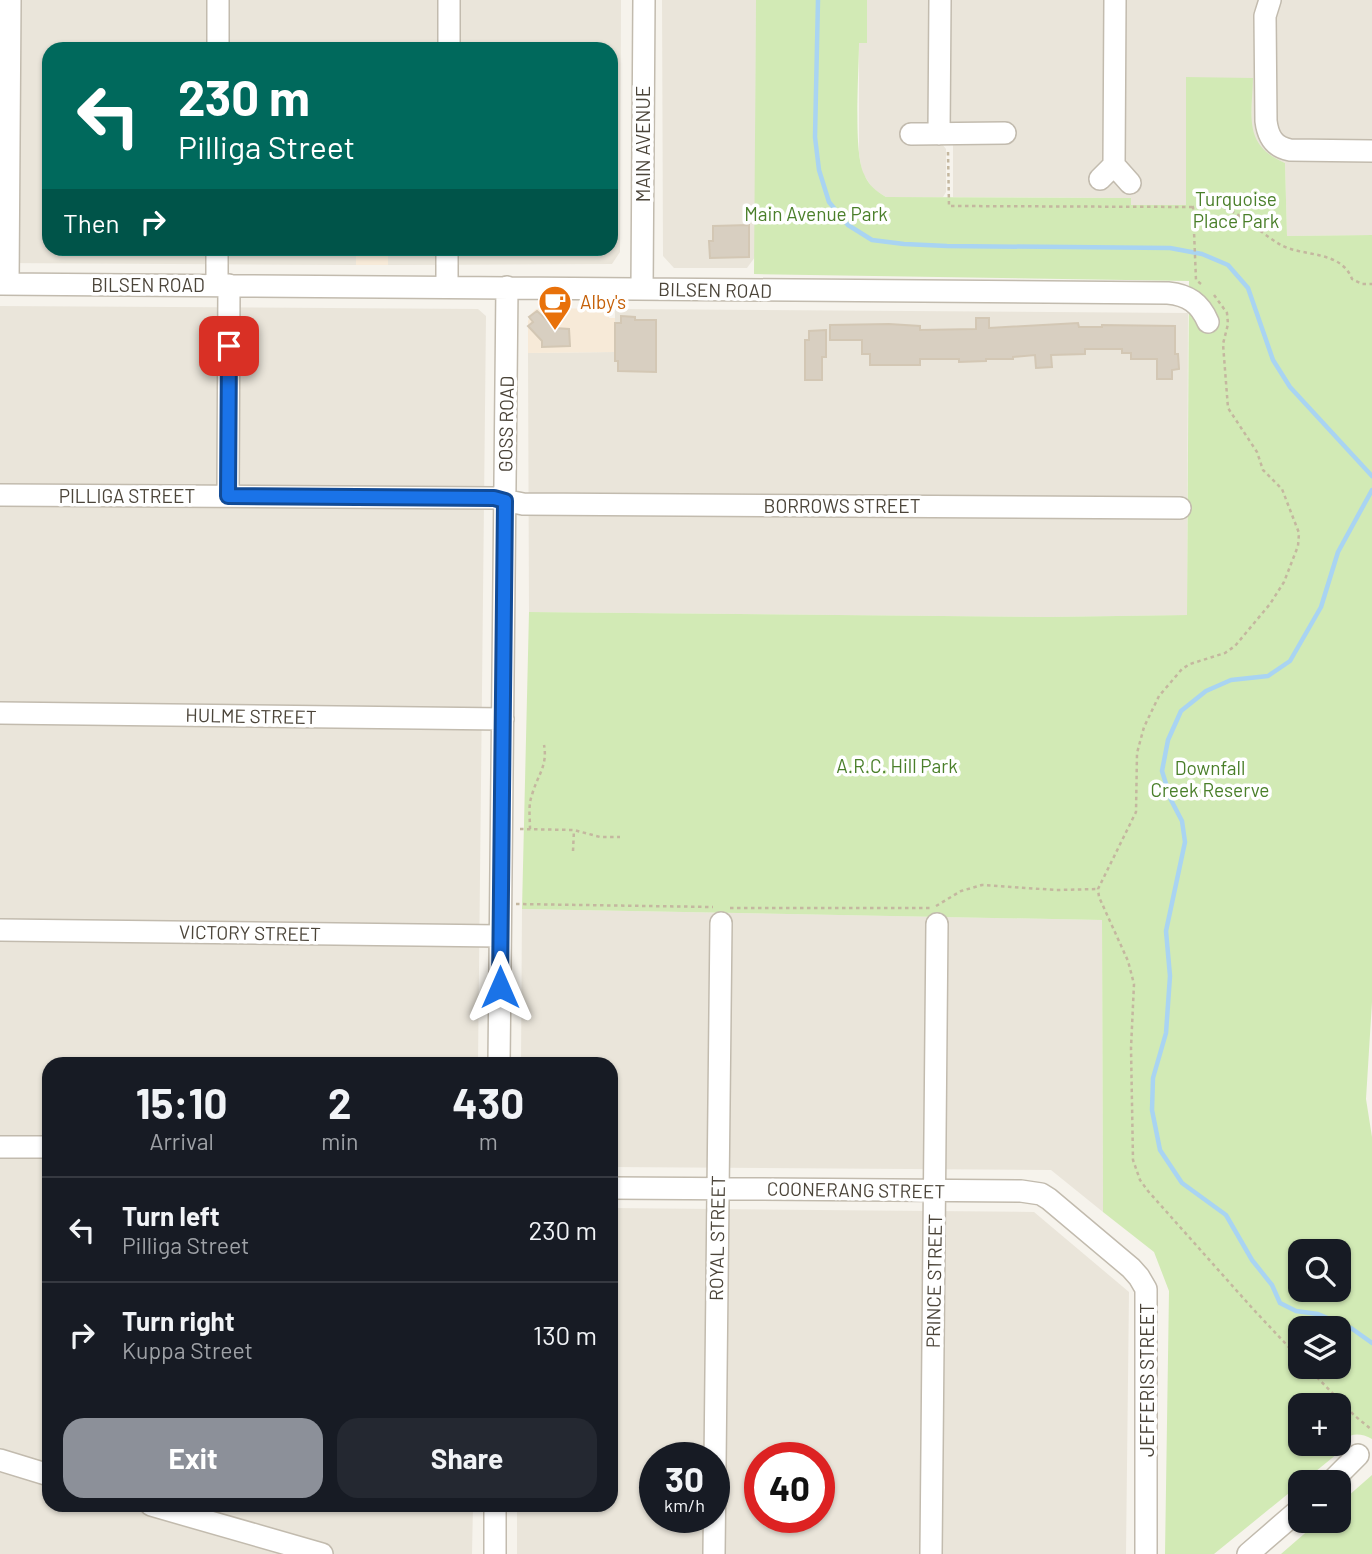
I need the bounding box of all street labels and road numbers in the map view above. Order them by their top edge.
street label: MAIN AVENUE [631,86,654,202]
street label: BILSEN ROAD [91,273,205,296]
street label: BILSEN ROAD [658,277,772,302]
street label: GOSS ROAD [493,376,518,472]
street label: PILLIGA STREET [59,484,195,507]
street label: BORROWS STREET [764,494,920,517]
street label: HULME STREET [185,703,317,728]
street label: VICTORY STREET [179,920,321,945]
street label: ROYAL STREET [704,1175,729,1301]
street label: COONERANG STREET [767,1176,945,1203]
street label: PRINCE STREET [921,1214,946,1348]
street label: JEFFERIS STREET [1135,1303,1158,1457]

